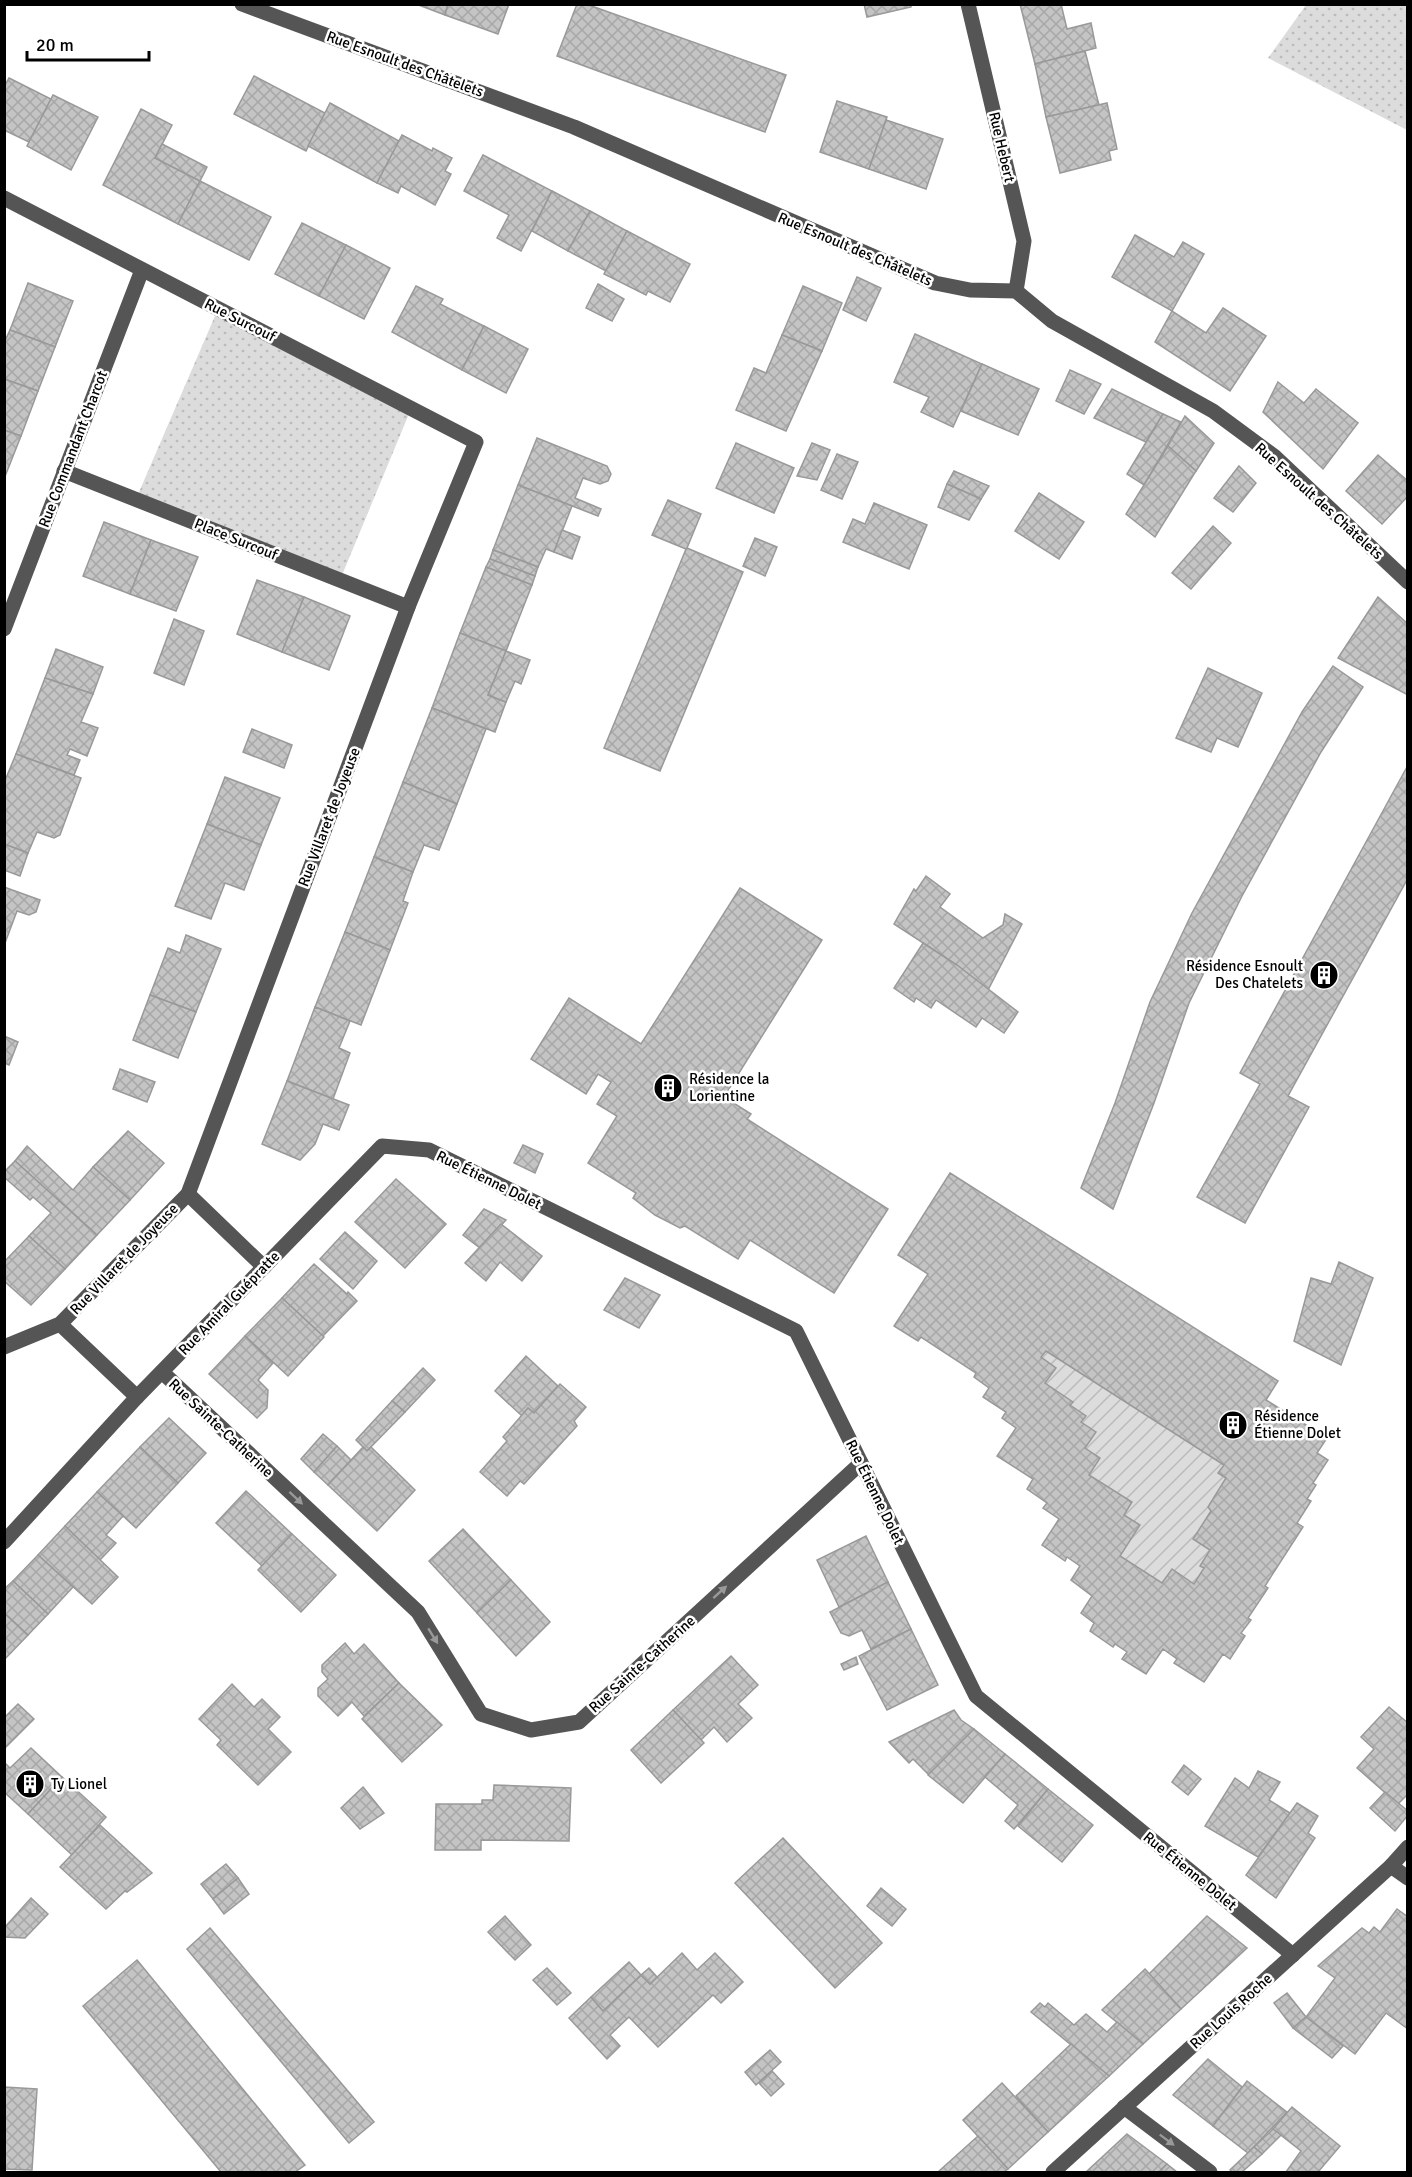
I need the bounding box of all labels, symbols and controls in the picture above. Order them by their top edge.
scale bar [27,24,148,62]
street label: Rue Esnoult des Châtelets [324,27,486,101]
text: 20 m [36,34,74,56]
street label: Rue Hebert [985,110,1019,184]
street label: Rue Esnoult des Châtelets [775,208,935,290]
street label: Rue Surcouf [201,294,279,346]
street label: Rue Commandant Charcot [35,368,111,530]
street label: Rue Esnoult des Châtelets [1251,439,1387,563]
street label: Place Surcouf [192,514,281,564]
street label: Rue Villaret de Joyeuse [294,745,364,889]
place label: Résidence Esnoult Des Chatelets [1186,957,1303,992]
building icon: Résidence Esnoult Des Chatelets [1308,959,1340,991]
place label: Résidence la Lorientine [689,1070,769,1105]
building icon: Résidence la Lorientine [652,1072,684,1104]
street label: Rue Étienne Dolet [434,1146,545,1213]
street label: Rue Villaret de Joyeuse [66,1200,182,1318]
street label: Rue Amiral Guépratte [175,1247,283,1359]
street label: Rue Sainte-Catherine [165,1375,277,1481]
place label: Résidence Étienne Dolet [1254,1407,1341,1442]
building icon: Résidence Étienne Dolet [1217,1409,1249,1441]
street label: Rue Étienne Dolet [842,1436,909,1547]
one-way arrow [289,1491,304,1505]
one-way arrow [713,1586,727,1600]
street label: Rue Sainte-Catherine [585,1612,699,1716]
one-way arrow [427,1628,438,1644]
building icon: Ty Lionel [14,1768,46,1800]
place label: Ty Lionel [51,1775,107,1793]
street label: Rue Étienne Dolet [1140,1827,1241,1914]
street label: Rue Louis Roche [1186,1969,1276,2053]
one-way arrow [1159,2133,1175,2146]

